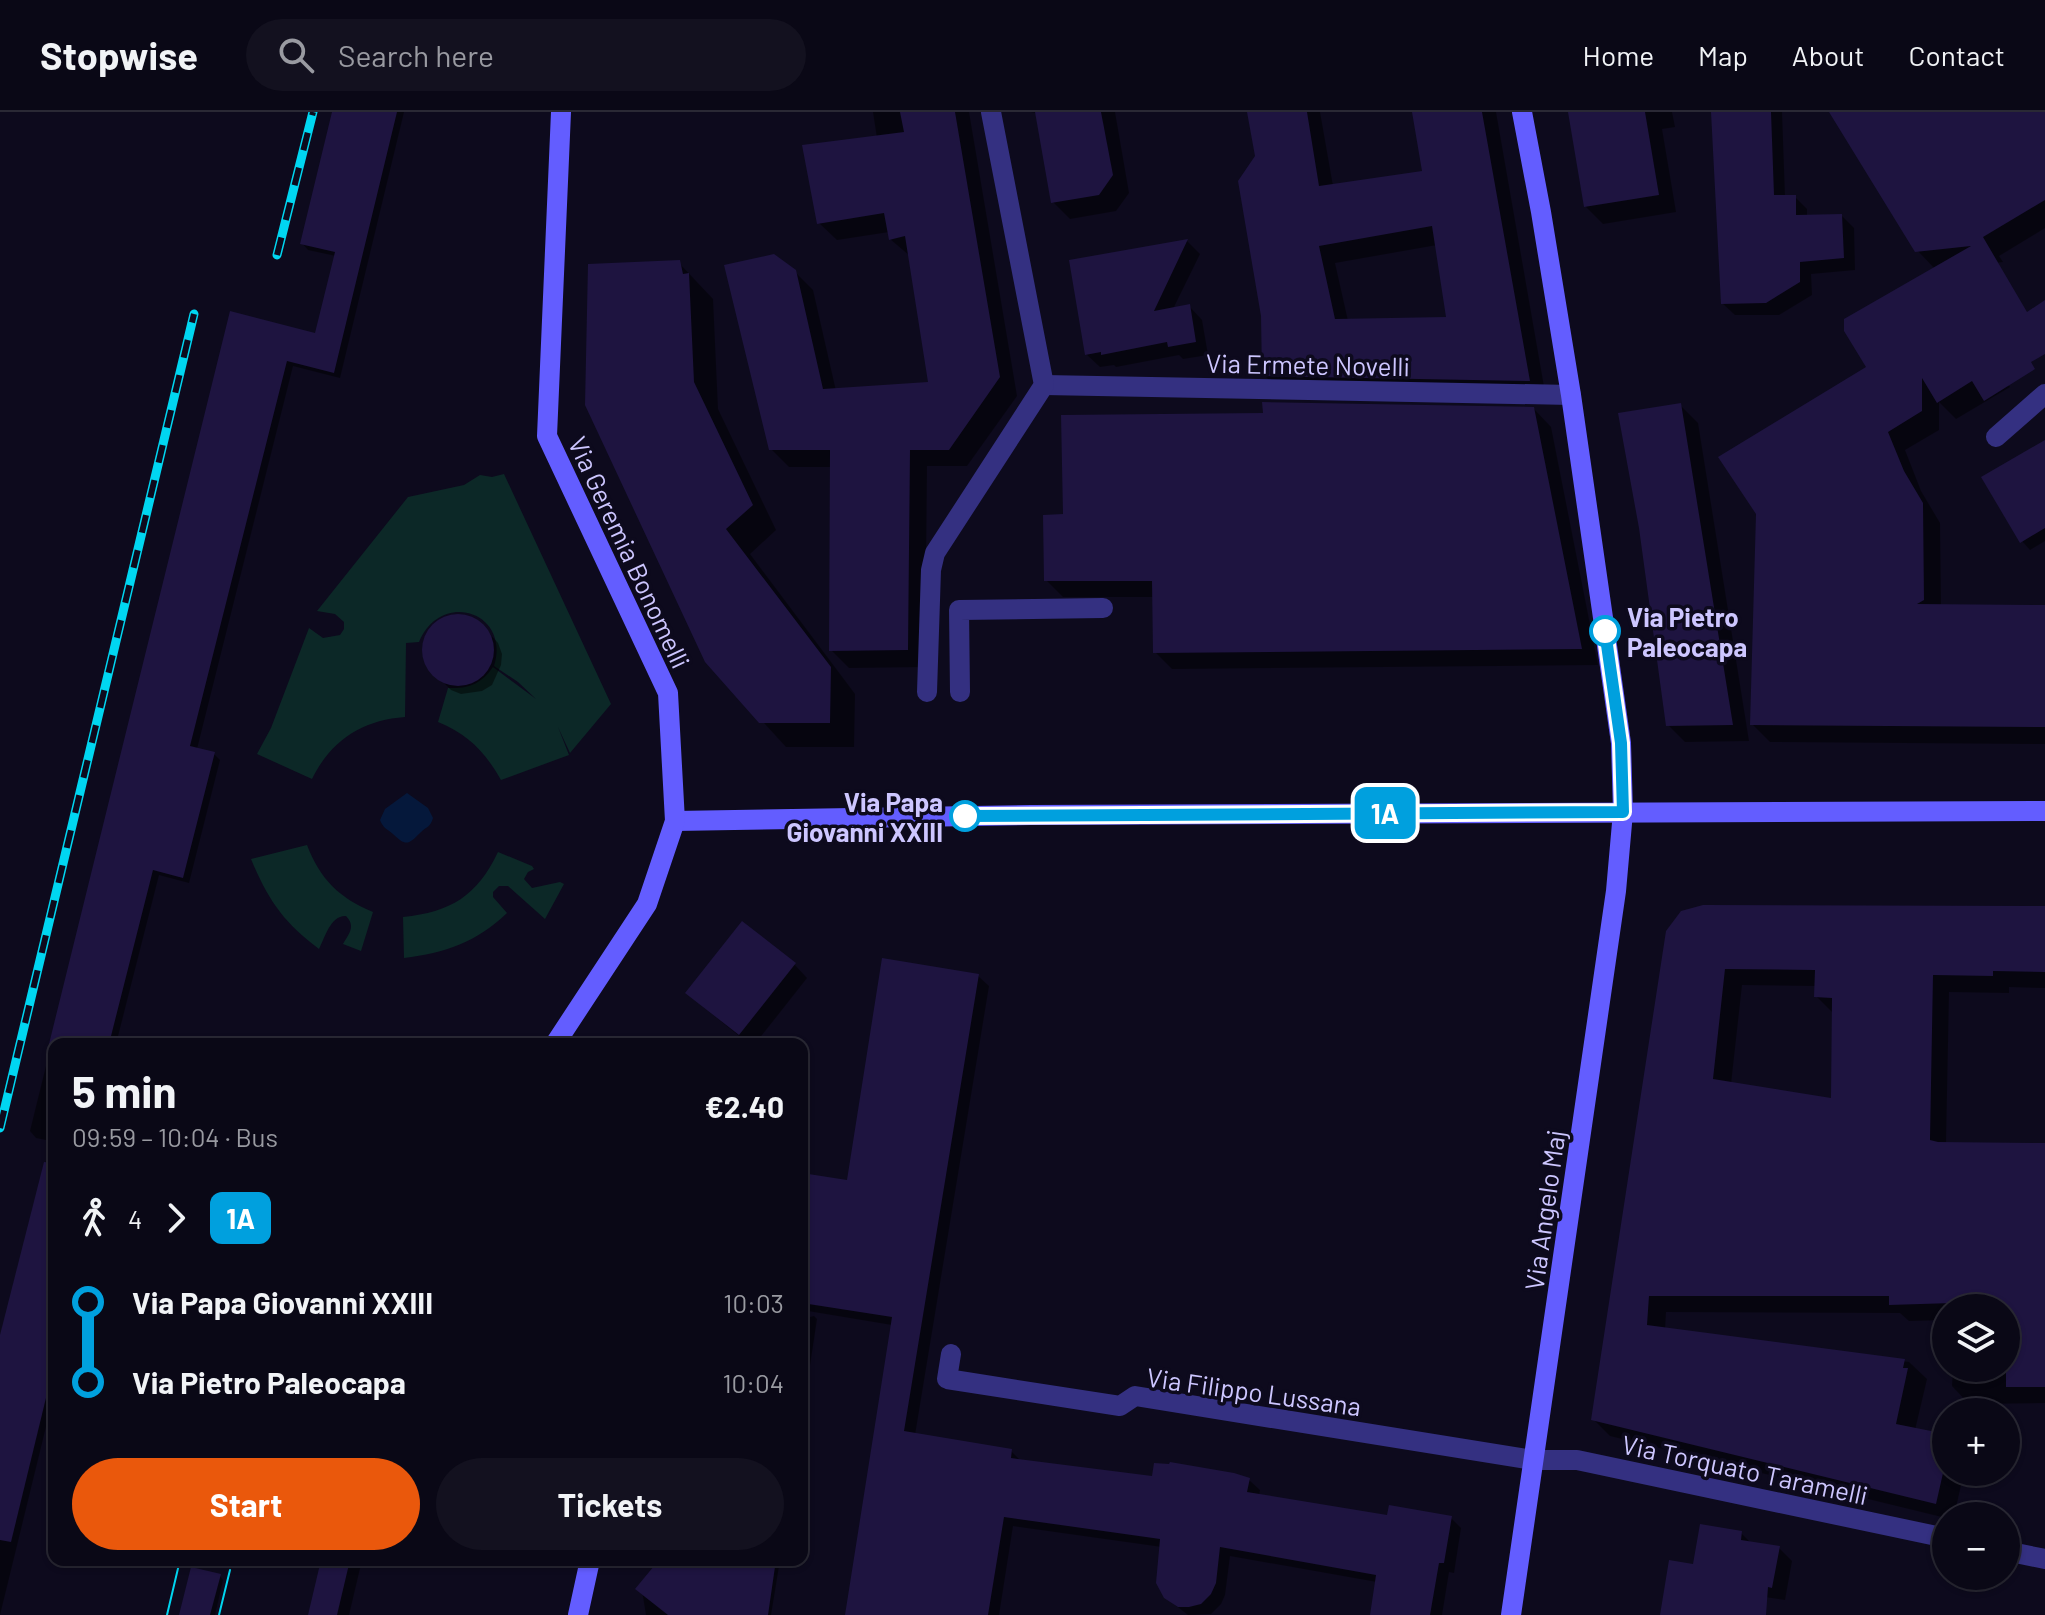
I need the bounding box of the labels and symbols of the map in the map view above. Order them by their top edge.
street label: Via Ermete Novelli [1206,347,1410,381]
street label: Via Geremia Bonomelli [563,431,697,673]
place label: Via Pietro Paleocapa [1627,601,1747,662]
marker: Via Pietro Paleocapa [1590,616,1620,646]
place label: Via Papa Giovanni XXIII [787,786,943,847]
line badge: 1A [1349,787,1421,839]
marker: Via Papa Giovanni XXIII [950,801,980,831]
street label: Via Angelo Maj [1517,1128,1571,1292]
street label: Via Filippo Lussana [1145,1361,1363,1421]
street label: Via Torquato Taramelli [1619,1428,1871,1510]

